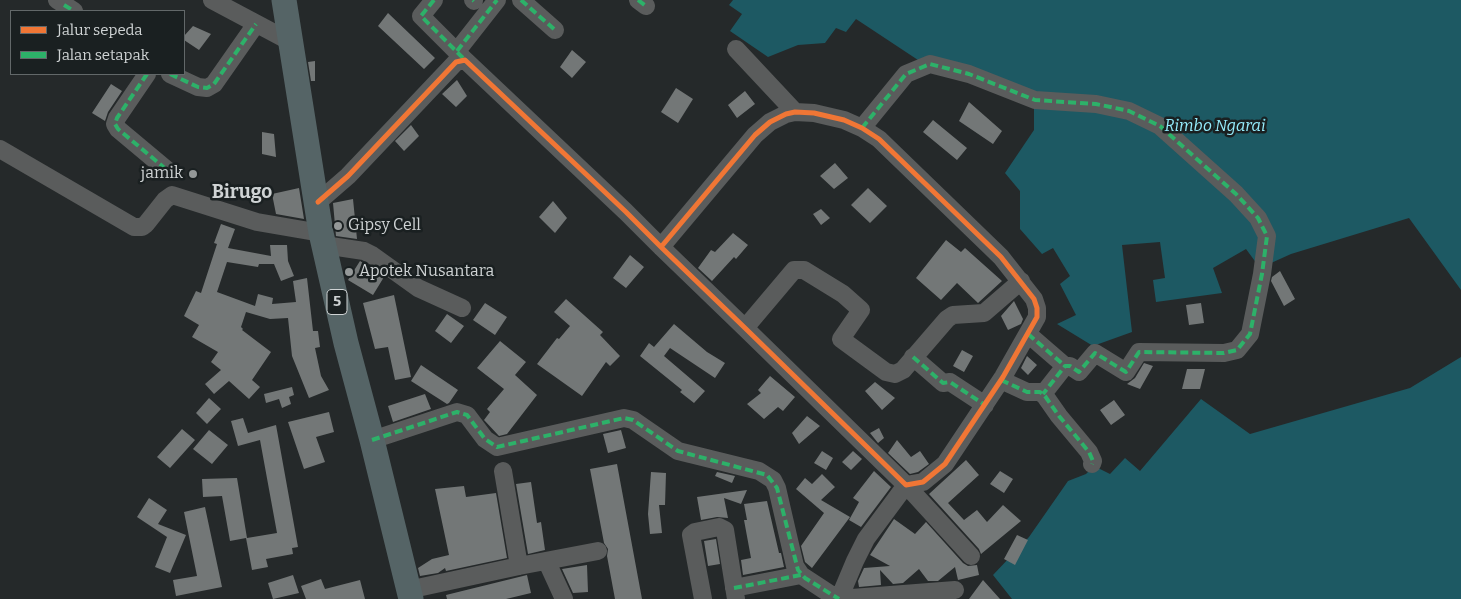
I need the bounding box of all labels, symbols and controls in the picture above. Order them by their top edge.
legend [10,10,185,75]
text: Jalur sepeda [57,21,143,39]
text: Jalan setapak [57,46,149,64]
park label: Rimbo Ngarai [1165,117,1265,137]
place label: jamik [141,164,183,184]
marker: jamik [187,168,199,180]
district label: Birugo [212,182,272,204]
place label: Gipsy Cell [348,216,421,236]
marker: Gipsy Cell [332,220,344,232]
place label: Apotek Nusantara [359,262,494,282]
marker: Apotek Nusantara [343,266,355,278]
road number: 5 [327,290,347,314]

